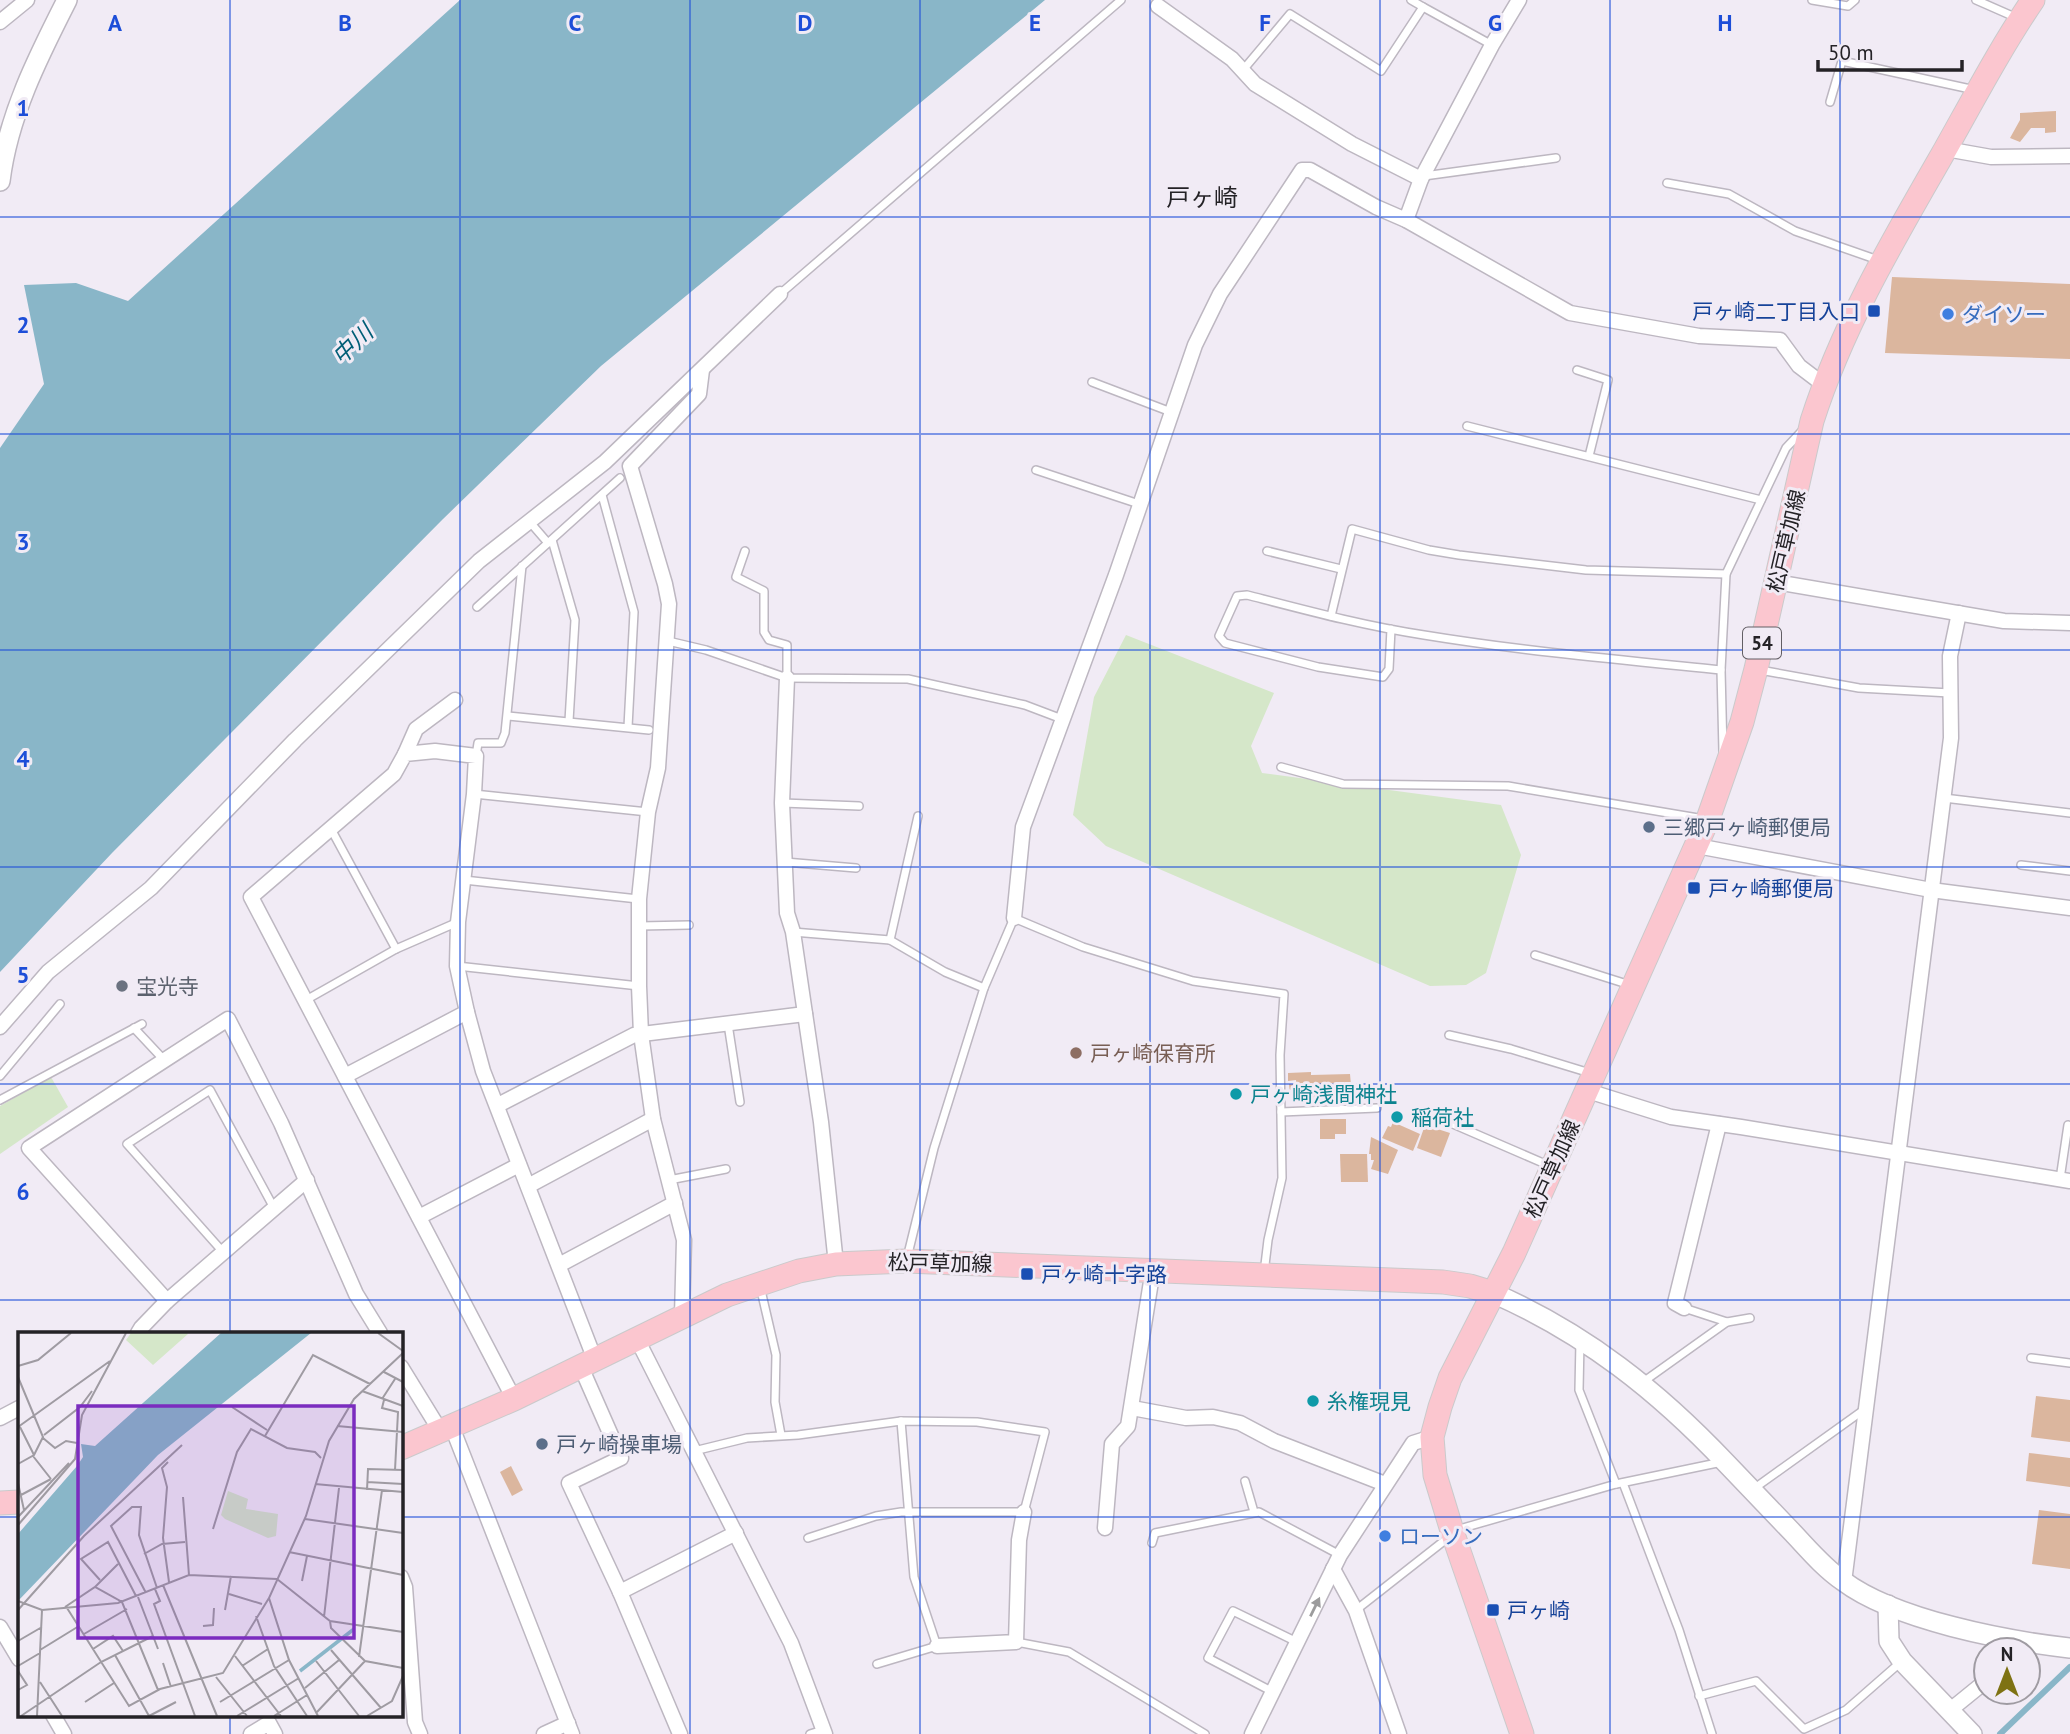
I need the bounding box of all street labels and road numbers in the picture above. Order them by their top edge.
street label: 松戸草加線 [1761,487,1811,595]
road number: 54 [1743,628,1781,658]
street label: 松戸草加線 [1518,1116,1586,1222]
street label: 松戸草加線 [887,1249,993,1277]

